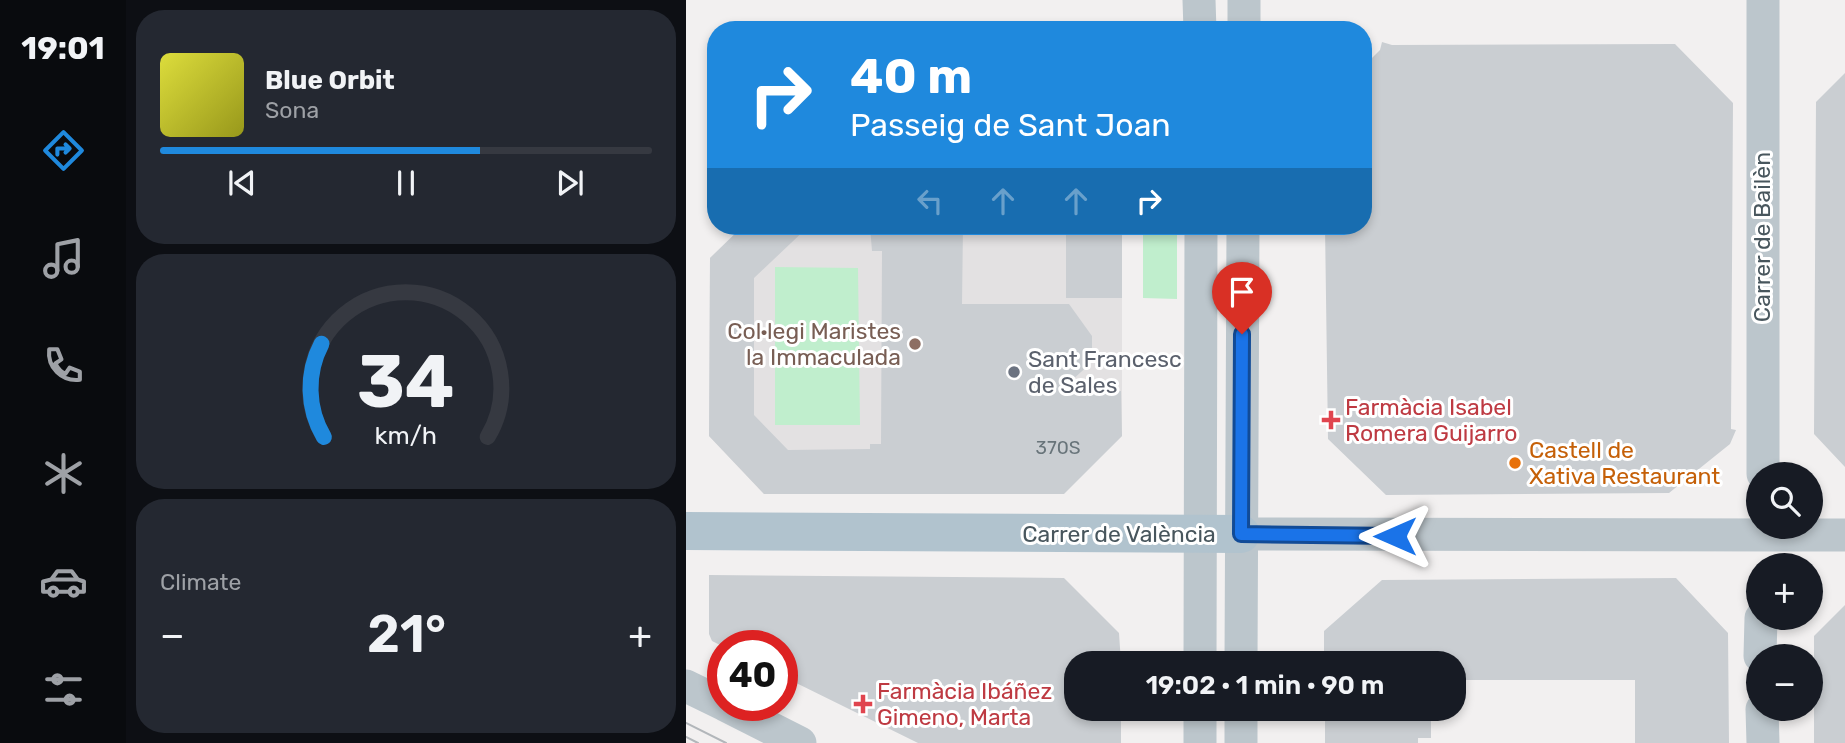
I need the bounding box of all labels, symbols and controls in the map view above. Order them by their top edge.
text: 19:01 [21,29,105,67]
text: 40 m [850,47,972,105]
icon: right [735,49,826,140]
text: Blue Orbit [265,65,395,96]
text: Sona [265,96,319,124]
text: Passeig de Sant Joan [850,106,1171,144]
icon: directions [39,126,88,175]
street label: Carrer de Bailèn [1748,152,1776,322]
icon: previous [223,164,261,202]
icon: pause [387,164,425,202]
icon: next [551,164,589,202]
icon: left [911,182,949,220]
icon: ahead [984,182,1022,220]
icon: ahead [1057,182,1095,220]
icon: right [1130,182,1168,220]
icon: music [39,234,88,283]
pin [1212,262,1272,334]
icon: arrive [1223,273,1261,311]
place label: Col·legi Maristes la Immaculada [727,317,901,371]
marker: Col·legi Maristes la Immaculada [907,336,923,352]
text: 34 [357,340,455,426]
icon: phone [39,341,88,390]
place label: Sant Francesc de Sales [1028,345,1182,399]
marker: Sant Francesc de Sales [1006,364,1022,380]
place label: Farmàcia Isabel Romera Guijarro [1345,393,1517,447]
marker: Farmàcia Isabel Romera Guijarro [1323,412,1339,428]
text: km/h [375,421,437,450]
house number: 370S [1035,436,1081,459]
place label: Castell de Xativa Restaurant [1529,436,1720,490]
icon: climate [39,449,88,498]
marker: Castell de Xativa Restaurant [1507,455,1523,471]
map controls [1746,462,1823,721]
button: search [1746,462,1823,539]
position arrow [1358,499,1432,573]
street label: Carrer de València [1022,520,1216,548]
button: + [1746,553,1823,630]
icon: car [39,557,88,606]
text: Climate [160,568,241,596]
text: 21° [367,603,446,665]
text: − [160,612,185,658]
text: + [628,612,652,658]
speed limit sign: 40 [707,630,798,721]
button: − [1746,644,1823,721]
icon: filters [39,665,88,714]
text: 19:02 · 1 min · 90 m [1146,670,1384,701]
place label: Farmàcia Ibáñez Gimeno, Marta [877,677,1052,731]
marker: Farmàcia Ibáñez Gimeno, Marta [855,696,871,712]

